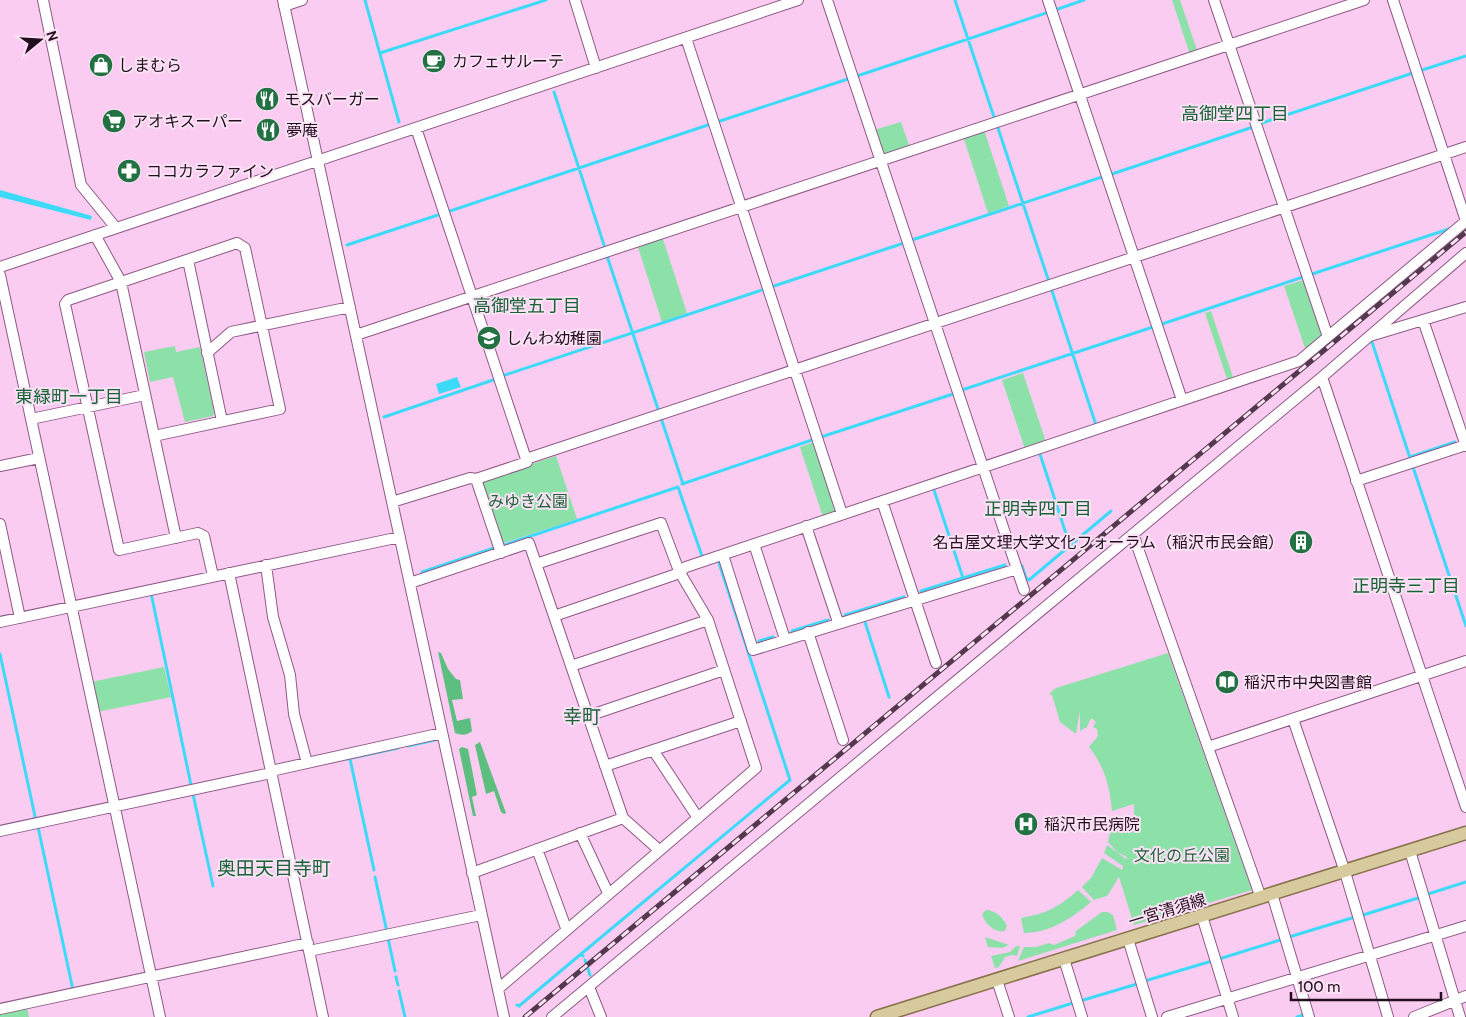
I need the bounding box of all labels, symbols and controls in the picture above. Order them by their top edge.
north arrow [15,15,65,65]
text: N [42,28,62,43]
cafe icon: カフェサルーテ [421,48,447,74]
shop icon: しまむら [88,52,114,78]
place label: カフェサルーテ [452,52,564,71]
place label: しまむら [118,56,182,75]
restaurant icon: モスバーガー [254,86,280,112]
place label: モスバーガー [284,90,380,109]
district label: 高御堂四丁目 [1181,103,1289,125]
supermarket icon: アオキスーパー [101,108,127,134]
place label: アオキスーパー [132,112,243,131]
restaurant icon: 夢庵 [255,117,281,143]
place label: 夢庵 [286,121,318,140]
pharmacy icon: ココカラファイン [116,158,142,184]
place label: ココカラファイン [146,162,274,181]
district label: 高御堂五丁目 [473,295,581,317]
school or university icon: しんわ幼稚園 [476,325,502,351]
place label: しんわ幼稚園 [506,329,602,348]
district label: 東緑町一丁目 [15,386,123,408]
park label: みゆき公園 [488,492,568,511]
district label: 正明寺四丁目 [984,498,1092,520]
building icon: 名古屋文理大学文化フォーラム（稲沢市民会館） [1288,529,1314,555]
place label: 名古屋文理大学文化フォーラム（稲沢市民会館） [932,533,1284,552]
district label: 正明寺三丁目 [1352,575,1460,597]
library icon: 稲沢市中央図書館 [1214,669,1240,695]
place label: 稲沢市中央図書館 [1244,673,1372,692]
district label: 幸町 [563,705,601,728]
hospital icon: 稲沢市民病院 [1013,811,1039,837]
place label: 稲沢市民病院 [1044,815,1140,834]
park label: 文化の丘公園 [1134,846,1230,865]
district label: 奥田天目寺町 [217,857,331,880]
street label: 一宮清須線 [1126,890,1208,931]
scale bar [1291,970,1441,1002]
text: 100 m [1298,978,1340,996]

